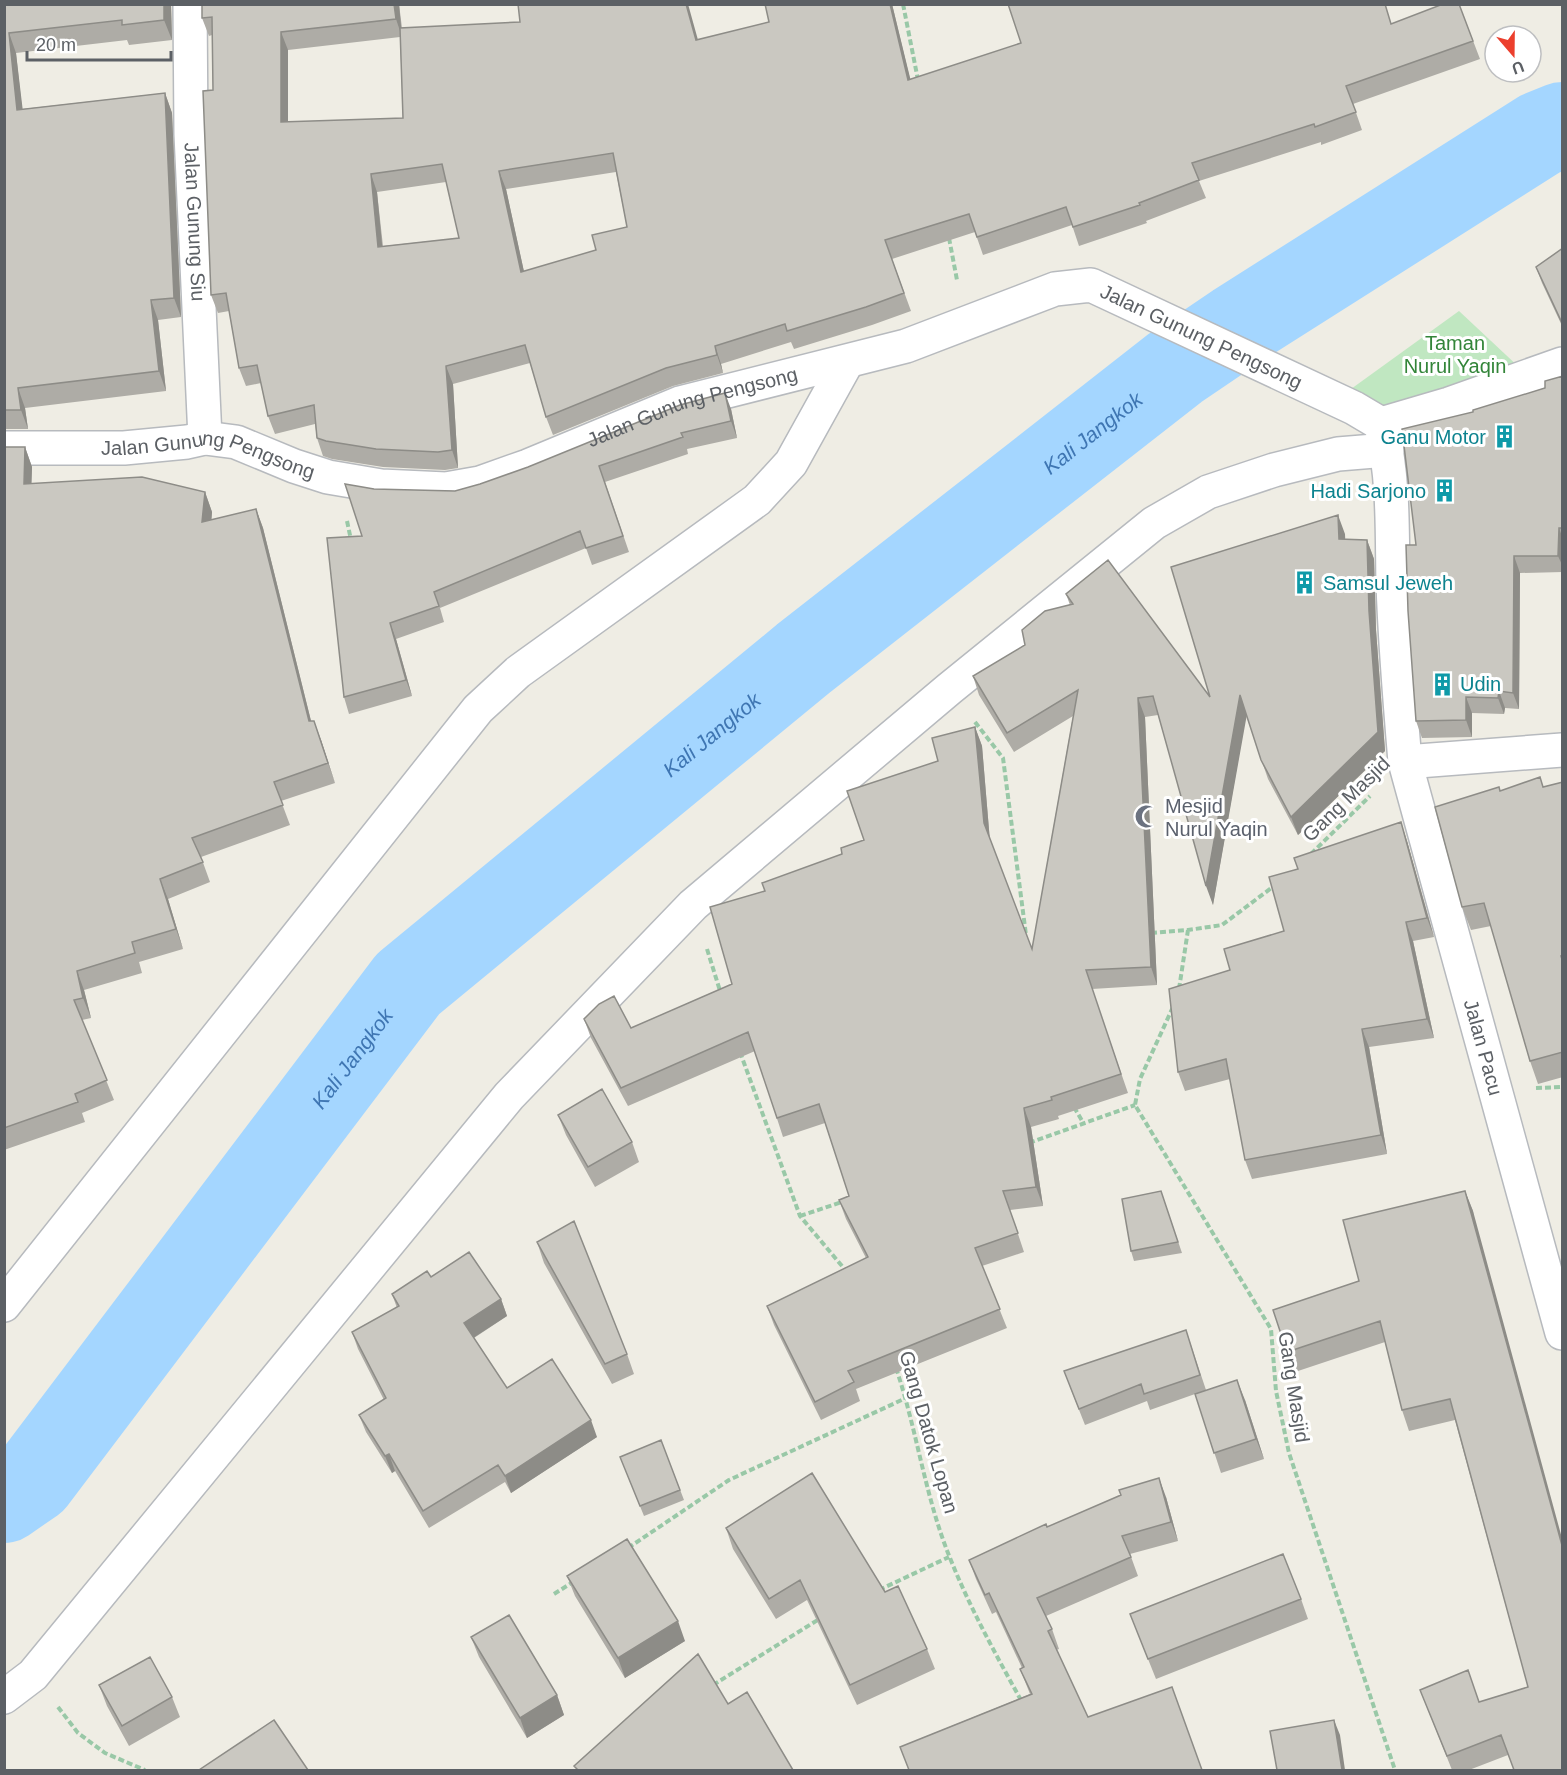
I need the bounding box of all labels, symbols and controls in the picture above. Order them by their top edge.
scale bar [27,24,171,62]
north arrow [1483,24,1543,84]
text: 20 m [36,35,76,55]
text: U [1510,58,1526,78]
street label: Jalan Gunung Siu [180,142,210,302]
street label: Jalan Gunung Pengsong [1097,280,1306,393]
park label: Taman Nurul Yaqin [1404,332,1506,377]
street label: Jalan Gunung Pengsong [584,363,800,451]
water label: Kali Jangkok [1038,386,1148,478]
building icon: Ganu Motor [1491,424,1517,450]
place label: Ganu Motor [1380,426,1486,448]
street label: Jalan Gunung Pengsong [101,427,318,483]
building icon: Hadi Sarjono [1431,478,1457,504]
place label: Hadi Sarjono [1310,480,1426,502]
building icon: Samsul Jeweh [1292,570,1318,596]
place label: Samsul Jeweh [1323,572,1453,594]
building icon: Udin [1429,671,1455,697]
place label: Udin [1460,673,1501,695]
water label: Kali Jangkok [658,687,766,781]
street label: Gang Masjid [1298,752,1394,846]
place label: Mesjid Nurul Yaqin [1165,795,1268,840]
mosque icon: Mesjid Nurul Yaqin [1134,804,1160,830]
street label: Jalan Pacu [1460,997,1507,1098]
water label: Kali Jangkok [307,1003,398,1113]
street label: Gang Masjid [1274,1330,1314,1444]
street label: Gang Datok Lopan [895,1348,963,1516]

